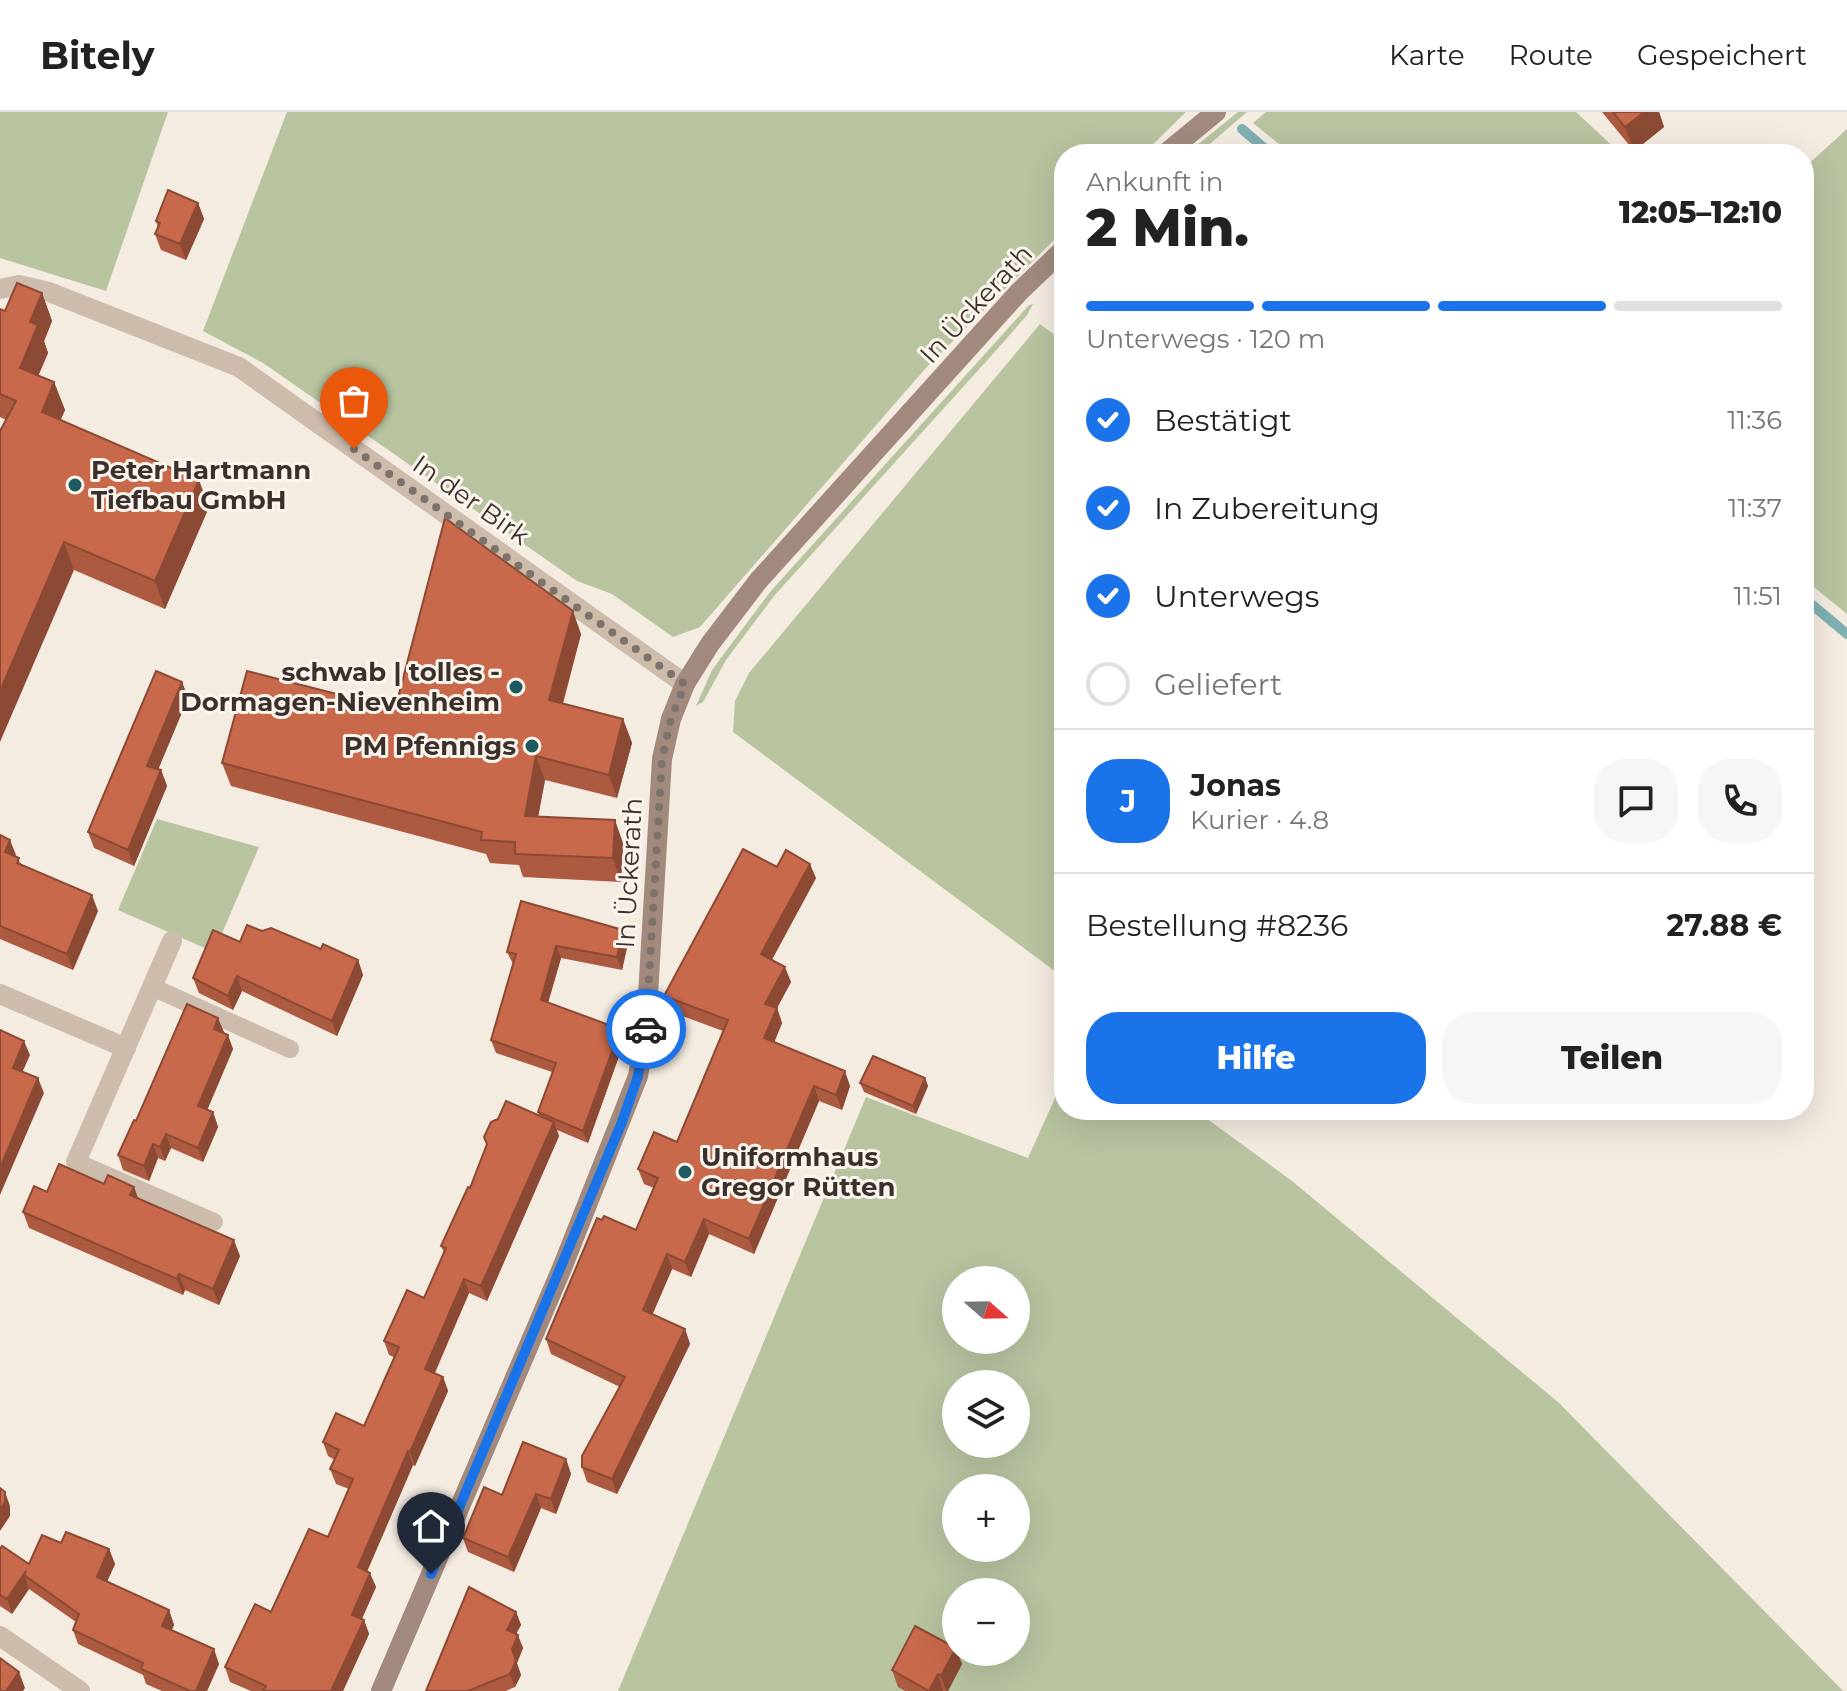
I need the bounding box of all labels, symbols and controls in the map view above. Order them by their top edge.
text: Bitely [40,32,155,79]
text: Karte [1389,38,1465,72]
text: Route [1509,38,1593,72]
text: Gespeichert [1637,38,1807,72]
text: Ankunft in [1086,166,1223,198]
text: 12:05–12:10 [1619,194,1782,231]
text: 2 Min. [1086,196,1249,259]
street label: In Ückerath [913,238,1039,370]
text: Unterwegs · 120 m [1086,323,1325,355]
pin [320,367,388,449]
icon: bag [332,379,376,423]
icon: check [1086,398,1130,442]
text: Bestätigt [1154,402,1292,439]
text: 11:36 [1727,404,1782,436]
street label: In der Birk [406,448,536,552]
place label: Peter Hartmann Tiefbau GmbH [91,454,311,516]
marker: Peter Hartmann Tiefbau GmbH [66,476,84,494]
icon: check [1086,486,1130,530]
text: In Zubereitung [1154,490,1380,527]
text: 11:37 [1728,492,1782,524]
icon: check [1086,574,1130,618]
text: Unterwegs [1154,578,1319,615]
text: 11:51 [1734,580,1782,612]
place label: schwab | tolles - Dormagen-Nievenheim [180,656,500,718]
text: Geliefert [1154,666,1282,703]
marker: schwab | tolles - Dormagen-Nievenheim [507,678,525,696]
place label: PM Pfennigs [344,730,516,762]
marker: PM Pfennigs [523,737,541,755]
button: chat [1594,759,1678,843]
button: phone [1698,759,1782,843]
text: Jonas [1190,767,1281,804]
text: J [1120,783,1136,820]
street label: In Ückerath [609,797,649,949]
text: Kurier · 4.8 [1190,804,1329,836]
text: Bestellung #8236 [1086,907,1348,944]
text: 27.88 € [1667,907,1782,944]
courier [606,989,686,1069]
icon: car [624,1007,668,1051]
button: Hilfe [1086,1012,1426,1104]
button: Teilen [1442,1012,1782,1104]
place label: Uniformhaus Gregor Rütten [701,1141,895,1203]
marker: Uniformhaus Gregor Rütten [676,1163,694,1181]
north arrow [942,1266,1030,1354]
map controls [942,1266,1030,1666]
button: layers [942,1370,1030,1458]
button: + [942,1474,1030,1562]
pin [397,1492,465,1574]
icon: home [409,1504,453,1548]
button: − [942,1578,1030,1666]

